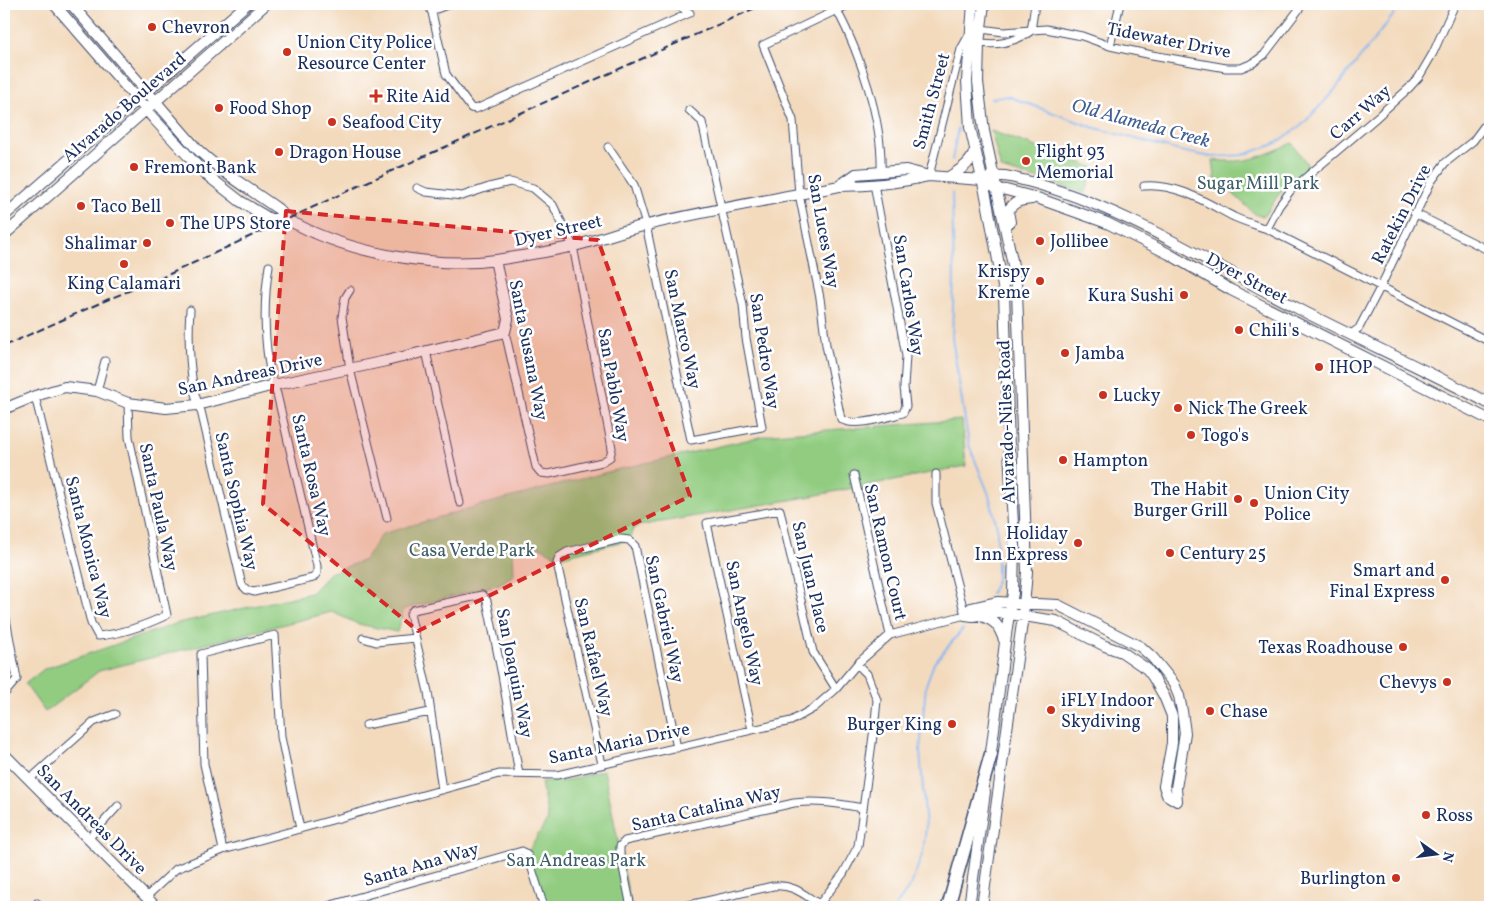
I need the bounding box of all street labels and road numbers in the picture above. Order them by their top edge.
street label: Tidewater Drive [1105,17,1233,66]
street label: Alvarado Boulevard [57,47,193,169]
street label: Smith Street [908,50,957,152]
street label: Carr Way [1325,79,1397,147]
street label: Ratekin Drive [1366,160,1438,269]
street label: San Luces Way [800,172,845,291]
street label: Dyer Street [512,209,605,254]
street label: San Carlos Way [886,233,929,358]
street label: Dyer Street [1201,247,1292,311]
street label: San Marco Way [657,267,707,392]
street label: Santa Susana Way [502,278,553,423]
street label: San Pedro Way [742,291,785,411]
street label: San Pablo Way [590,326,635,444]
street label: Alvarado-Niles Road [992,339,1023,505]
street label: San Andreas Drive [176,348,325,403]
street label: Santa Rosa Way [284,412,337,539]
street label: Santa Sophia Way [207,430,264,573]
street label: Santa Paula Way [132,441,183,574]
street label: Santa Monica Way [58,474,117,621]
street label: San Ramon Court [857,481,912,623]
street label: San Juan Place [785,519,835,636]
street label: San Gabriel Way [638,553,689,686]
street label: San Angelo Way [718,558,769,688]
street label: San Rafael Way [567,595,618,720]
street label: San Joaquin Way [489,606,538,741]
street label: Santa Maria Drive [546,717,692,772]
street label: San Andreas Drive [30,759,152,881]
street label: Santa Catalina Way [629,780,784,839]
street label: Santa Ana Way [361,837,482,894]

